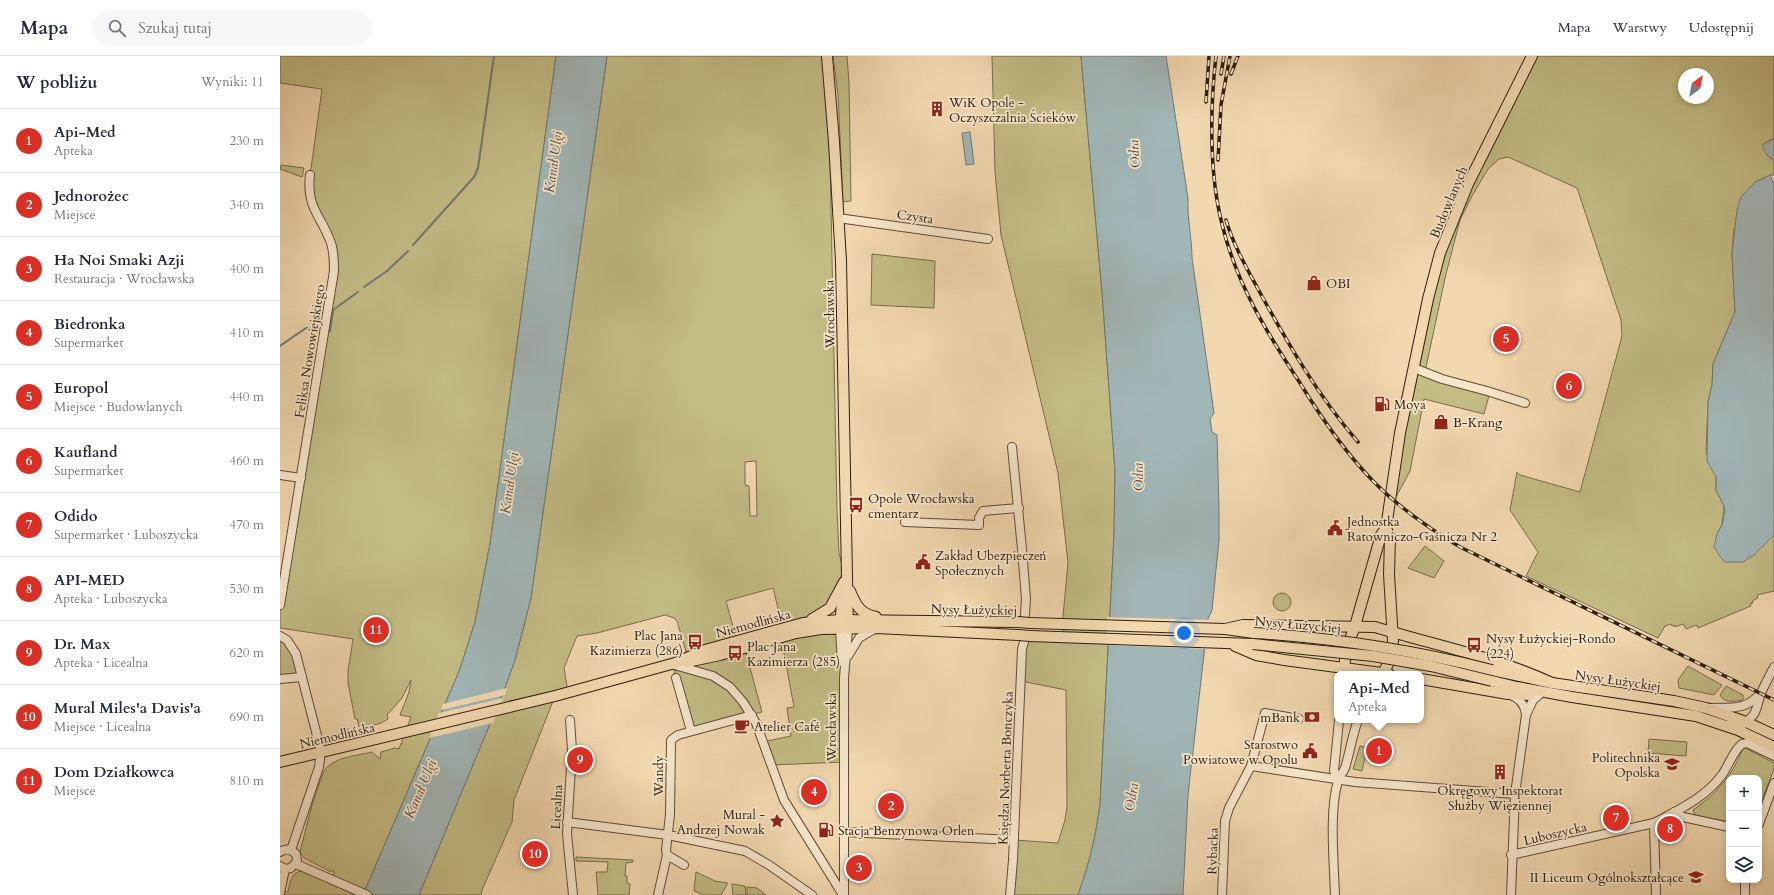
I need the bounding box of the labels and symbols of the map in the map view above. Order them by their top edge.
north arrow [1678,68,1714,104]
place label: WiK Opole - Oczyszczalnia Ścieków [948,94,1077,127]
building icon: WiK Opole - Oczyszczalnia Ścieków [928,100,946,118]
water label: Kanał Ulgi [540,130,567,194]
water label: Odra [1124,139,1145,169]
street label: Budowlanych [1426,164,1472,241]
street label: Czysta [895,206,935,229]
shop icon: OBI [1305,274,1323,292]
place label: OBI [1326,275,1351,293]
street label: Wrocławska [820,279,840,349]
street label: Feliksa Nowowiejskiego [291,283,329,419]
pin: 5 [1493,324,1519,354]
pin: 6 [1556,371,1582,401]
fuel station icon: Moya [1373,395,1391,413]
place label: Moya [1394,396,1426,414]
shop icon: B-Krang [1432,413,1450,431]
place label: B-Krang [1453,414,1503,432]
water label: Kanał Ulgi [496,451,523,515]
water label: Odra [1129,463,1148,491]
place label: Opole Wrocławska cmentarz [868,490,975,523]
bus stop icon: Opole Wrocławska cmentarz [847,496,865,514]
place label: Jednostka Ratowniczo-Gaśnicza Nr 2 [1345,513,1497,546]
public building icon: Jednostka Ratowniczo-Gaśnicza Nr 2 [1326,519,1344,537]
place label: Zakład Ubezpieczeń Społecznych [935,547,1047,580]
public building icon: Zakład Ubezpieczeń Społecznych [914,553,932,571]
street label: Nysy Łużyckiej [931,600,1017,620]
street label: Niemodlińska [714,605,793,643]
street label: Nysy Łużyckiej [1254,612,1342,638]
pin: 11 [363,615,389,645]
your location [1174,623,1194,643]
place label: Plac Jana Kazimierza (286) [590,627,683,660]
place label: Nysy Łużyckiej-Rondo (224) [1486,630,1616,663]
bus stop icon: Plac Jana Kazimierza (286) [686,633,704,651]
bus stop icon: Nysy Łużyckiej-Rondo (224) [1465,636,1483,654]
place label: Plac Jana Kazimierza (285) [747,638,840,671]
bus stop icon: Plac Jana Kazimierza (285) [726,644,744,662]
street label: Nysy Łużyckiej [1574,666,1662,696]
street label: Księdza Norberta Bonczyka [994,691,1018,845]
street label: Wrocławska [823,692,841,762]
bank icon: mBank [1303,708,1321,726]
place label: mBank [1260,709,1300,727]
cafe icon: Atelier Café [733,717,751,735]
street label: Niemodlińska [298,718,377,753]
place label: Atelier Café [754,718,820,736]
place label: Starostwo Powiatowe w Opolu [1183,736,1298,769]
pin: 1 [1366,736,1392,766]
public building icon: Starostwo Powiatowe w Opolu [1301,742,1319,760]
pin: 9 [567,745,593,775]
place label: Politechnika Opolska [1592,749,1660,782]
street label: Wandy [650,755,668,798]
school or university icon: Politechnika Opolska [1663,755,1681,773]
water label: Kanał Ulgi [400,757,441,822]
building icon: Okręgowy Inspektorat Służby Więziennej [1491,763,1509,781]
pin: 4 [801,777,827,807]
water label: Odra [1120,782,1143,812]
place label: Okręgowy Inspektorat Służby Więziennej [1437,782,1563,815]
street label: Licealna [547,784,567,830]
pin: 2 [878,791,904,821]
pin: 7 [1603,803,1629,833]
place label: Mural - Andrzej Nowak [677,806,765,839]
place icon: Mural - Andrzej Nowak [768,812,786,830]
pin: 8 [1657,814,1683,844]
street label: Luboszycka [1522,818,1589,850]
fuel station icon: Stacja Benzynowa Orlen [817,821,835,839]
place label: Stacja Benzynowa Orlen [838,822,975,840]
street label: Rybacka [1203,827,1223,875]
pin: 10 [522,839,548,869]
pin: 3 [846,853,872,883]
school or university icon: II Liceum Ogólnokształcące [1687,868,1705,886]
place label: II Liceum Ogólnokształcące [1530,869,1684,887]

